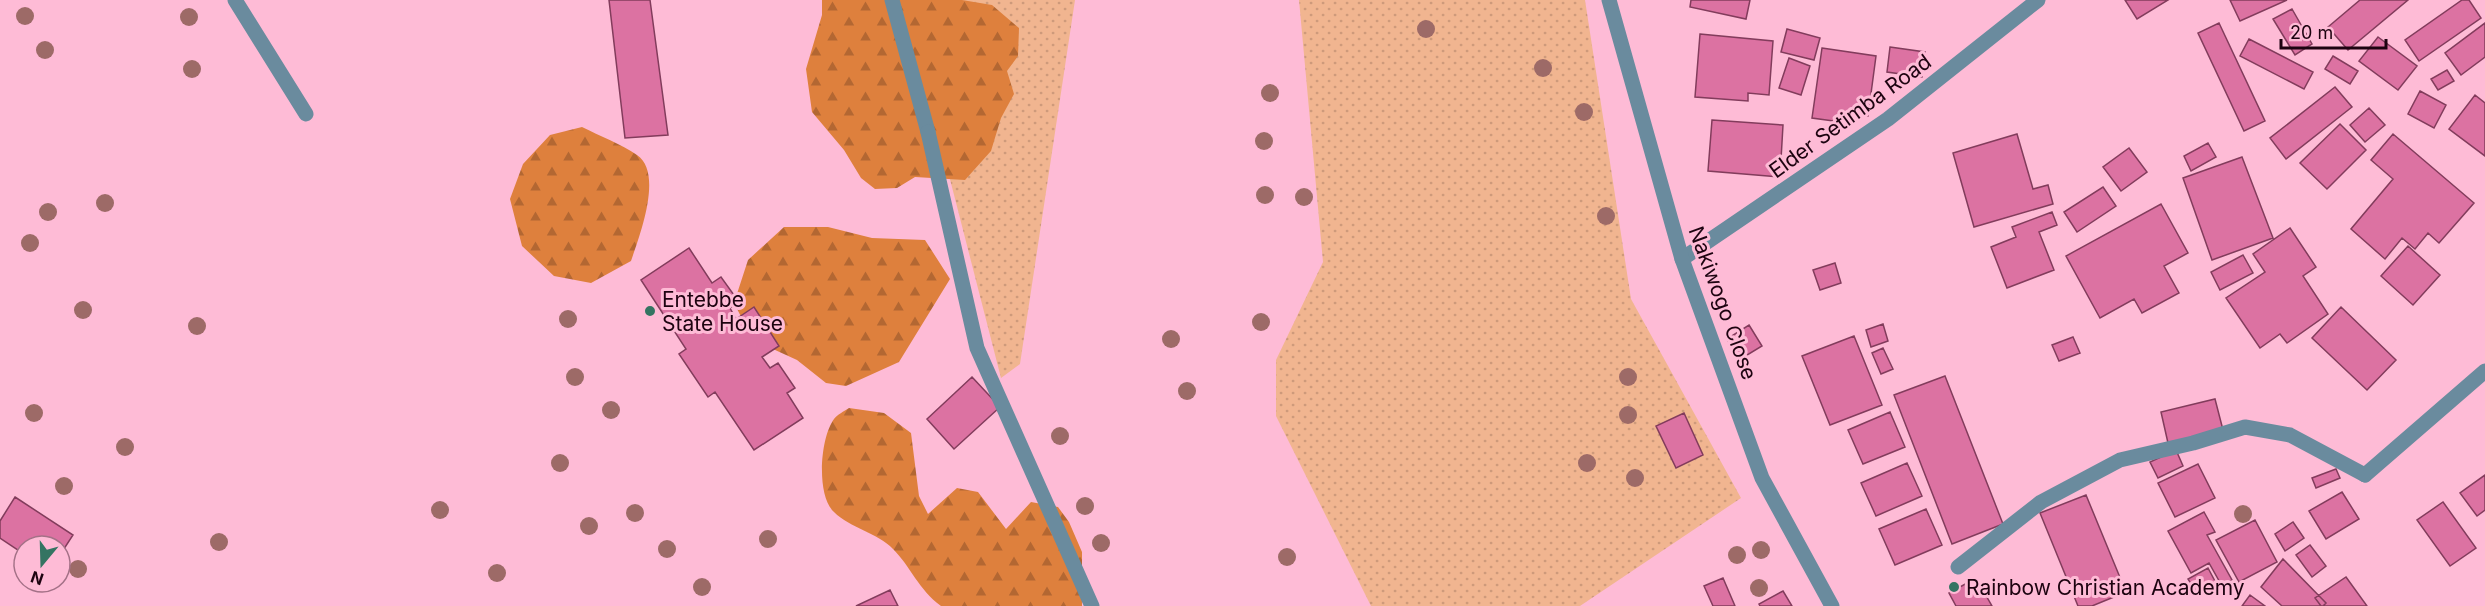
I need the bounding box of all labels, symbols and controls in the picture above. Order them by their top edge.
scale bar [2281,12,2386,50]
text: 20 m [2290,22,2333,43]
street label: Elder Setimba Road [1764,49,1936,183]
street label: Nakiwogo Close [1684,223,1762,383]
place label: Entebbe State House [662,287,783,336]
marker: Entebbe State House [643,304,657,318]
north arrow [12,534,72,594]
text: N [28,567,46,590]
place label: Rainbow Christian Academy [1966,575,2245,600]
marker: Rainbow Christian Academy [1947,580,1961,594]

